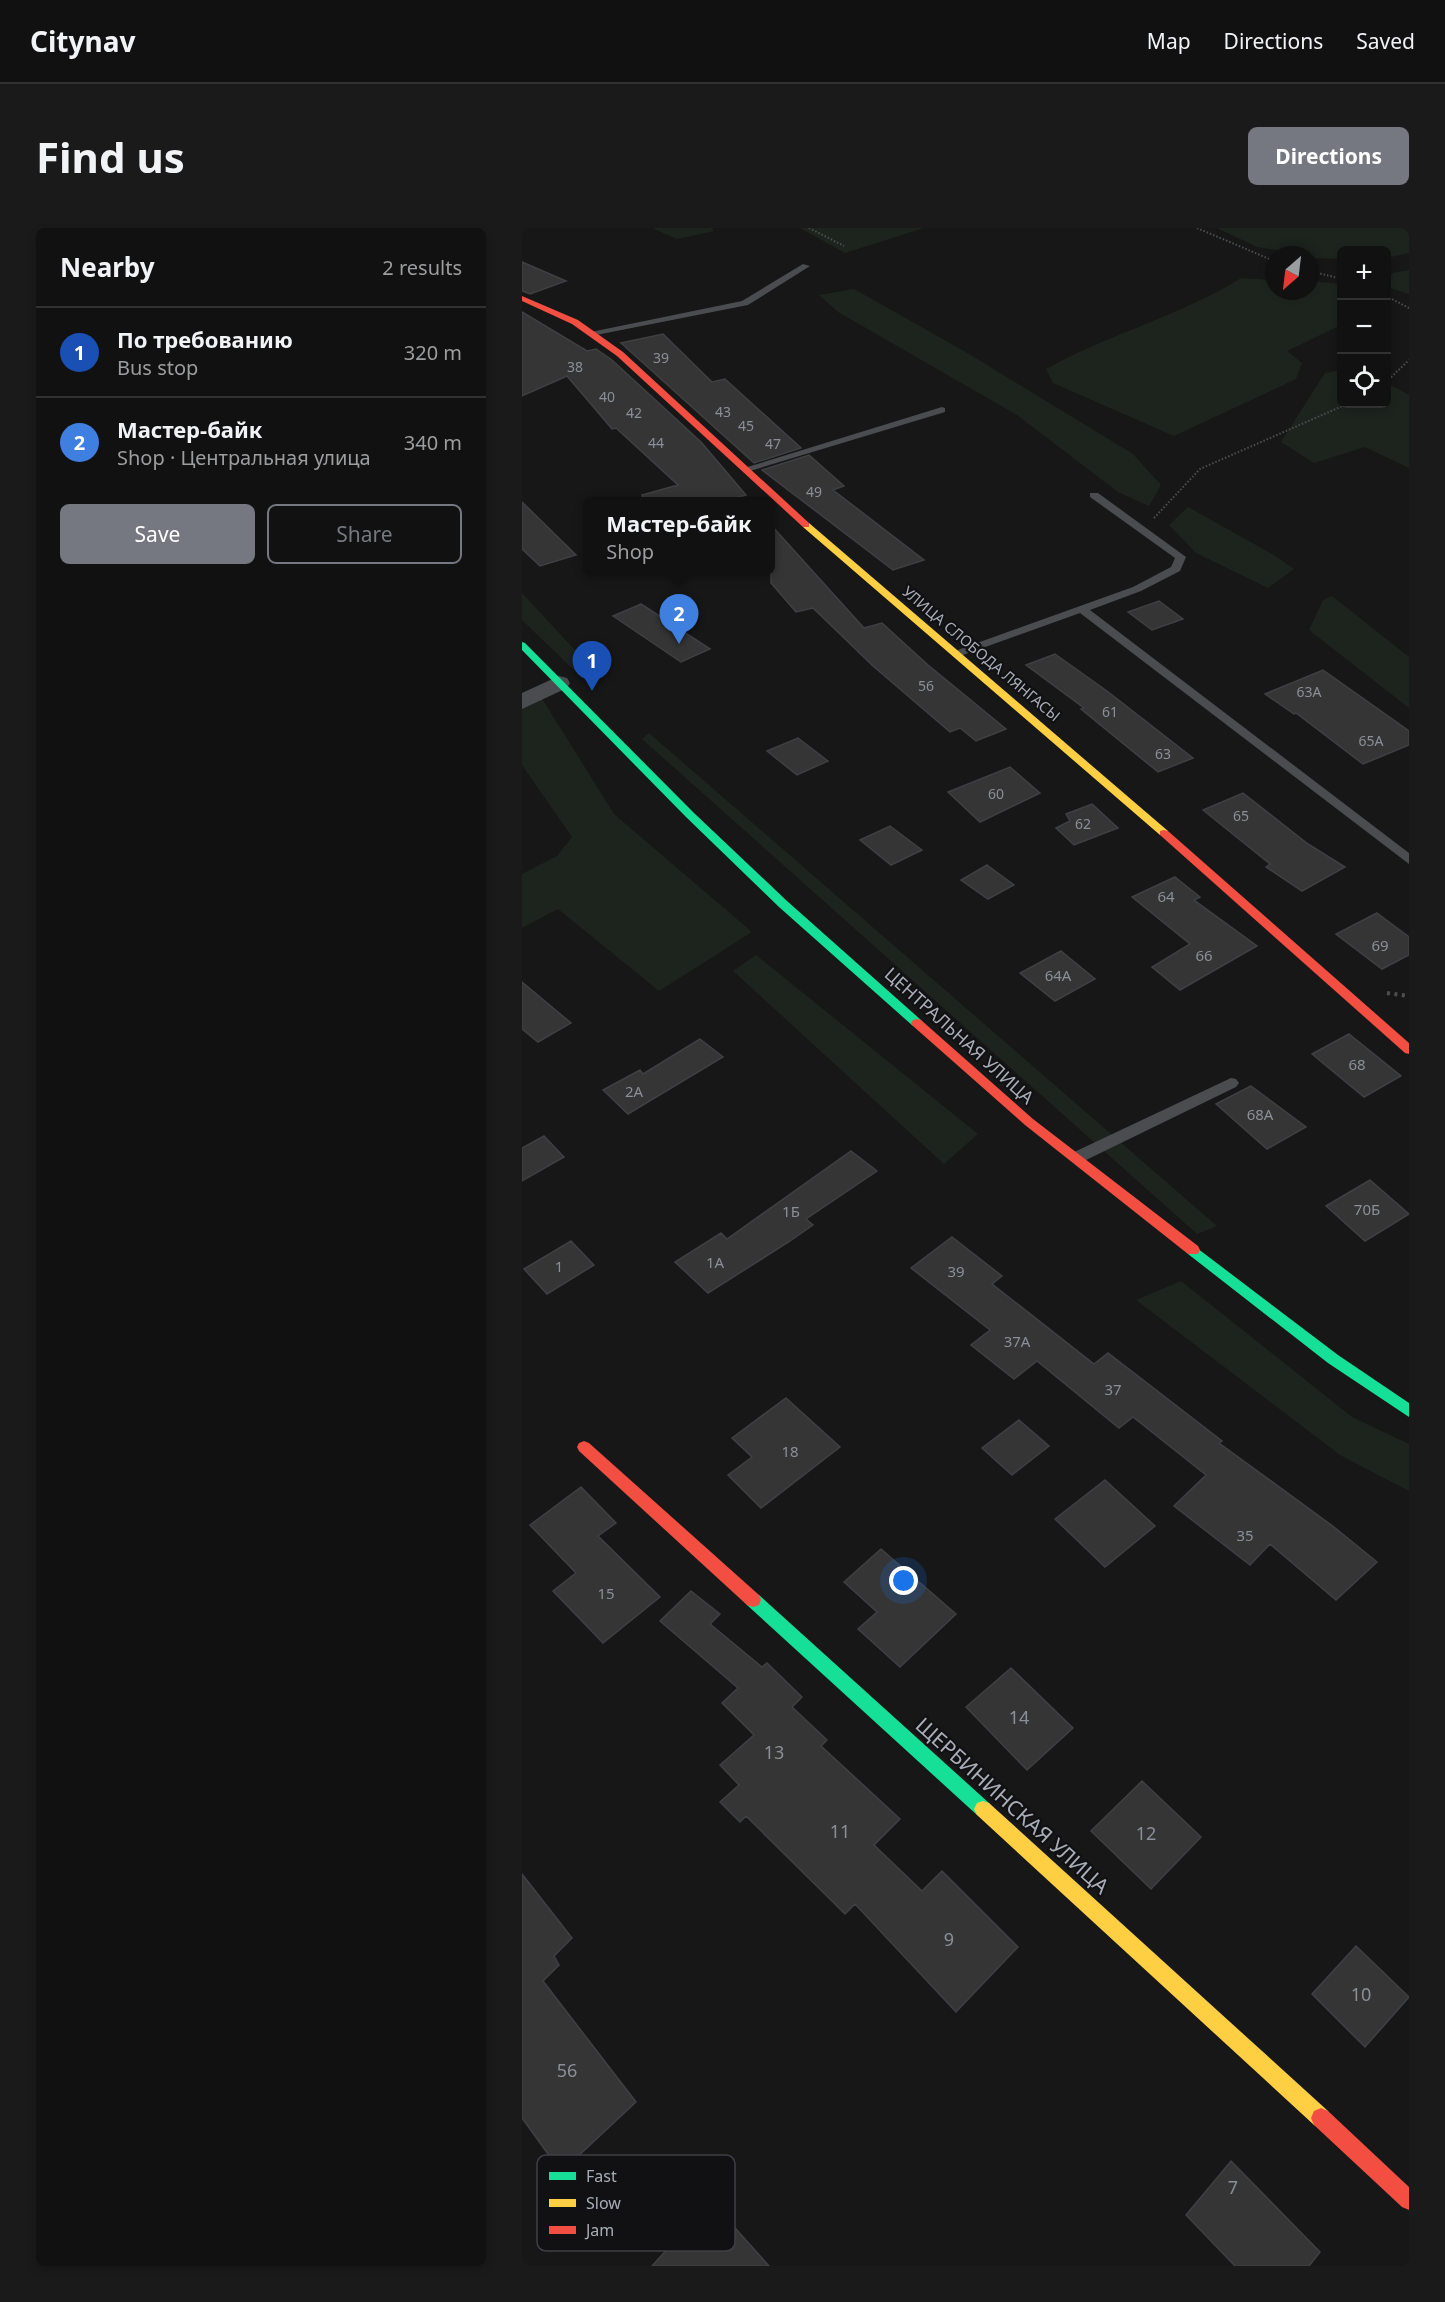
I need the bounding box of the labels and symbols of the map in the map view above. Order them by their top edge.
north arrow [1265,246,1319,300]
house number: 39 [653,348,669,367]
house number: 38 [567,357,583,376]
house number: 40 [599,387,615,406]
house number: 43 [715,402,731,421]
house number: 42 [626,403,642,422]
house number: 45 [738,416,754,435]
house number: 44 [648,433,664,452]
house number: 47 [765,434,781,453]
house number: 49 [806,482,822,501]
street label: УЛИЦА СЛОБОДА ЛЯНГАСЫ [899,581,1065,725]
pin: 2 [660,594,698,644]
pin: 1 [572,642,612,691]
house number: 56 [918,676,934,695]
house number: 63А [1297,682,1322,701]
house number: 61 [1102,702,1118,721]
house number: 65А [1359,731,1384,750]
house number: 63 [1155,744,1171,763]
house number: 60 [988,784,1004,803]
house number: 65 [1233,806,1249,825]
house number: 62 [1075,814,1091,833]
house number: 64 [1157,886,1175,906]
house number: 69 [1371,935,1389,955]
house number: 66 [1195,945,1213,965]
street label: ЦЕНТРАЛЬНАЯ УЛИЦА [880,962,1040,1109]
house number: 64А [1045,965,1072,985]
house number: 68 [1348,1054,1366,1074]
house number: 2А [625,1081,644,1101]
house number: 68А [1247,1104,1274,1124]
house number: 70Б [1354,1199,1380,1219]
house number: 1Б [782,1201,800,1221]
house number: 1А [706,1252,725,1272]
house number: 1 [555,1256,563,1276]
house number: 39 [947,1261,965,1281]
house number: 37А [1004,1331,1031,1351]
house number: 37 [1104,1379,1122,1399]
house number: 18 [781,1441,799,1461]
house number: 35 [1236,1525,1254,1545]
your location [889,1566,918,1595]
house number: 15 [597,1583,615,1603]
house number: 14 [1009,1705,1029,1729]
street label: ЩЕРБИНИНСКАЯ УЛИЦА [910,1711,1116,1900]
house number: 13 [764,1740,784,1764]
house number: 11 [830,1819,850,1843]
house number: 12 [1136,1821,1156,1845]
house number: 9 [944,1927,954,1951]
house number: 10 [1351,1982,1371,2006]
house number: 56 [557,2058,577,2082]
legend [537,2155,735,2251]
text: Fast [586,2165,617,2187]
house number: 7 [1228,2175,1238,2199]
text: Slow [586,2192,621,2214]
text: Jam [584,2219,614,2241]

